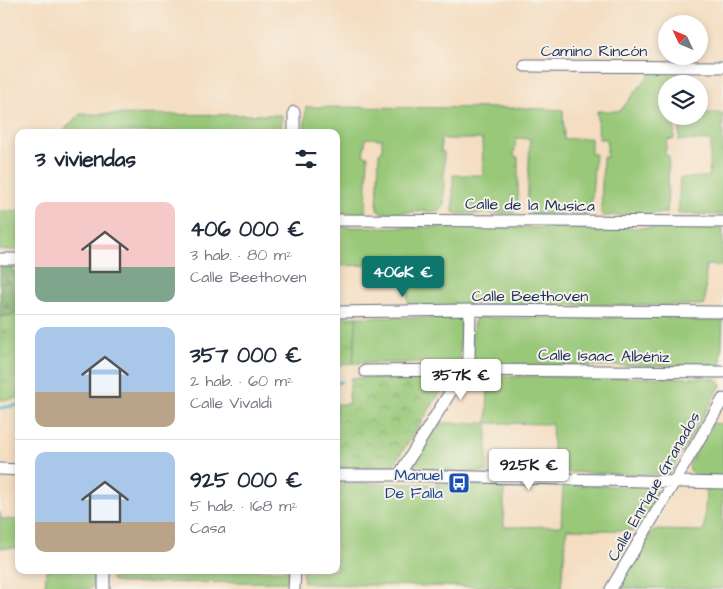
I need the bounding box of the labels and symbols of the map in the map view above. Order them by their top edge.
north arrow [658,15,708,65]
street label: Camino Rincón [541,40,647,62]
street label: Calle de la Musica [465,193,595,217]
pin: 406K € [362,256,444,298]
street label: Calle Beethoven [472,285,588,307]
street label: Calle Isaac Albéniz [538,344,670,368]
pin: 357K € [420,358,502,401]
street label: Calle Enrique Granados [602,408,706,565]
pin: 925K € [488,448,570,491]
place label: Manuel De Falla [385,464,443,504]
bus stop icon: Manuel De Falla [447,471,471,495]

